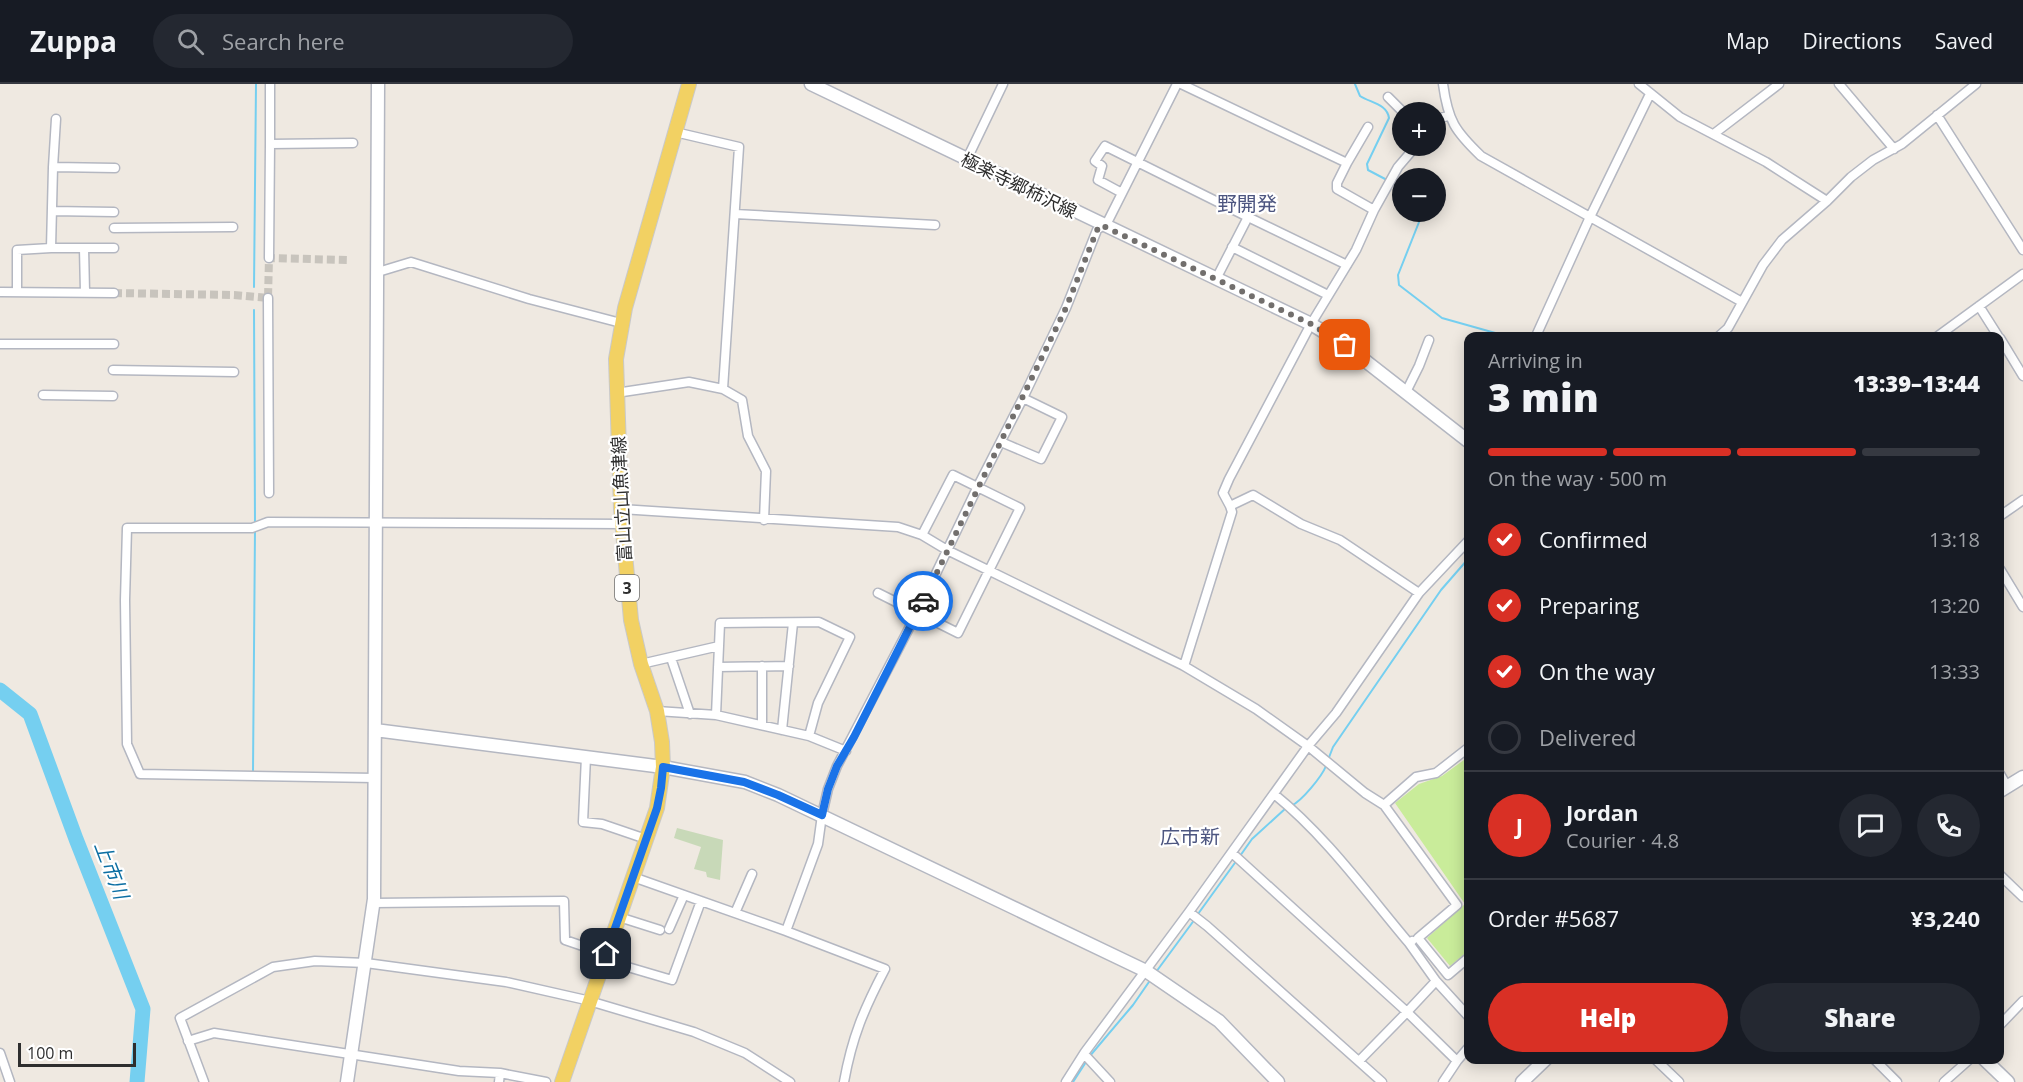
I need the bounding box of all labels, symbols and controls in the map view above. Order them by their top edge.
search box [153,14,573,68]
text: Zuppa [30,22,117,60]
icon: search [174,25,207,58]
text: Search here [222,26,345,56]
text: Map [1726,27,1769,55]
text: Directions [1802,27,1902,55]
text: Saved [1935,27,1993,55]
map controls [1392,102,1446,222]
button: + [1392,102,1446,156]
street label: 極楽寺郷柿沢線 [957,147,1081,223]
button: − [1392,168,1446,222]
district label: 野開発 [1217,190,1277,217]
pin [1319,319,1370,370]
icon: bag [1328,328,1361,361]
text: Arriving in [1488,347,1583,374]
text: 13:39–13:44 [1853,368,1980,398]
text: 3 min [1488,370,1599,423]
street label: 富山立山魚津線 [606,435,636,563]
text: On the way · 500 m [1488,465,1667,492]
icon: check [1488,523,1521,556]
text: Confirmed [1539,524,1648,554]
text: 13:18 [1929,526,1980,553]
courier [893,571,953,631]
road number: 3 [615,575,639,601]
icon: car [907,585,940,618]
icon: check [1488,589,1521,622]
text: Preparing [1539,590,1639,620]
text: 13:20 [1929,592,1980,619]
icon: check [1488,655,1521,688]
text: On the way [1539,656,1655,686]
text: 13:33 [1929,658,1980,685]
text: Delivered [1539,722,1637,752]
button: chat [1839,794,1902,857]
button: phone [1917,794,1980,857]
text: Jordan [1566,797,1639,827]
text: J [1516,810,1523,840]
district label: 広市新 [1160,823,1220,850]
text: Courier · 4.8 [1566,827,1679,854]
water label: 上市川 [89,837,136,905]
text: Order #5687 [1488,903,1619,933]
text: ¥3,240 [1911,903,1980,933]
pin [580,928,631,979]
icon: home [589,937,622,970]
button: Help [1488,983,1728,1052]
button: Share [1740,983,1980,1052]
scale bar [18,1040,136,1068]
text: 100 m [27,1042,73,1064]

